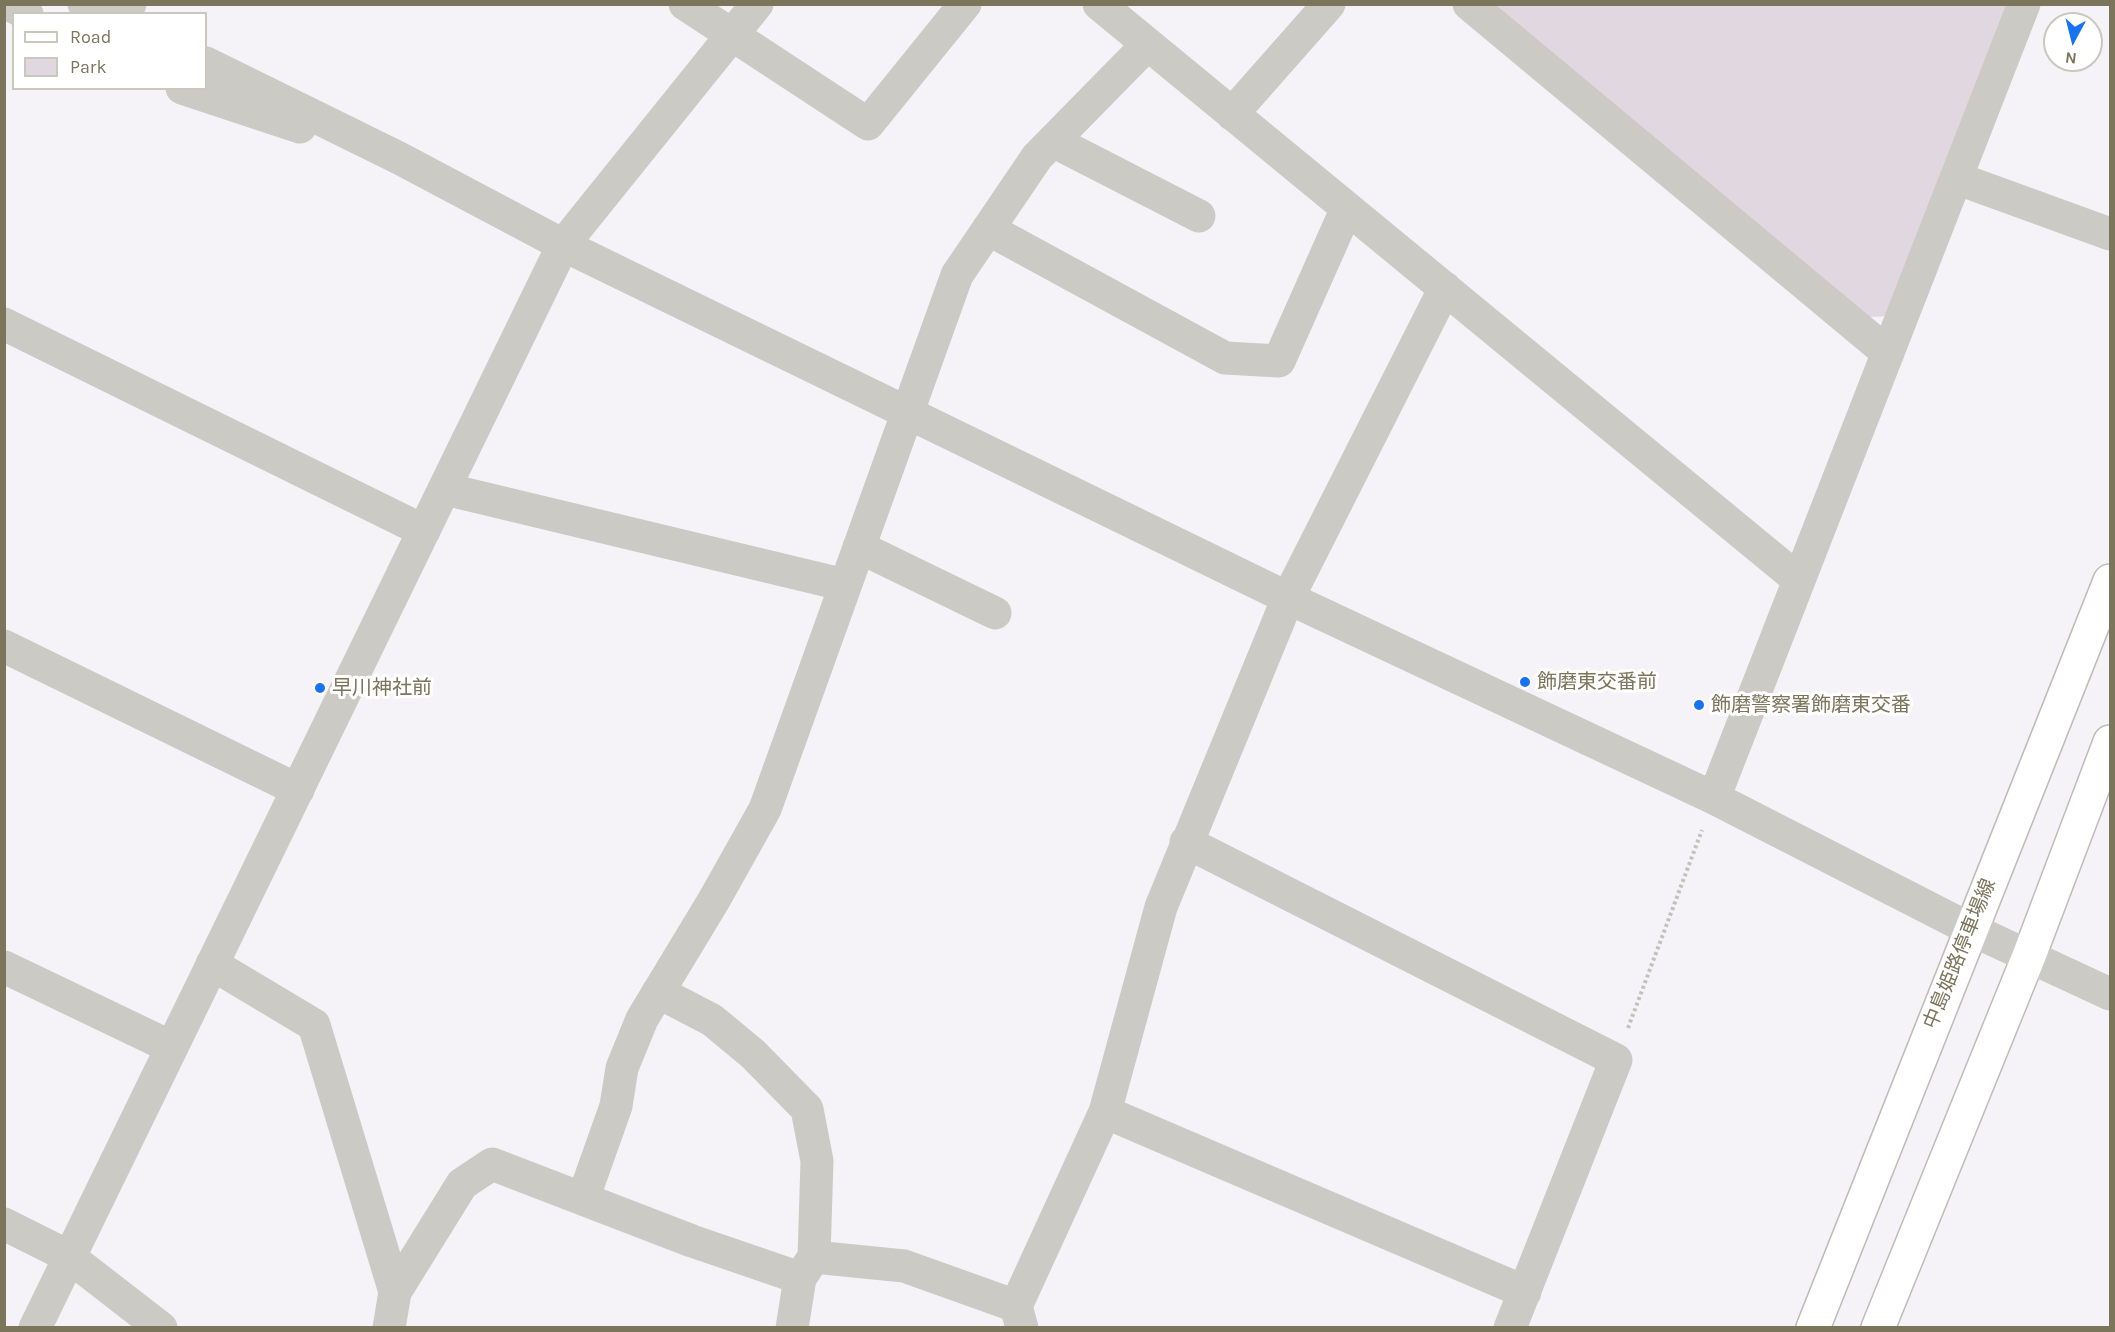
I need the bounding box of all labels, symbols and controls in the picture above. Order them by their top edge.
legend [12,12,207,90]
north arrow [2043,12,2103,72]
text: Road [70,26,111,48]
text: N [2064,48,2078,69]
text: Park [70,56,107,78]
place label: 飾磨東交番前 [1537,670,1657,694]
marker: 飾磨東交番前 [1518,675,1532,689]
place label: 早川神社前 [332,676,432,700]
marker: 早川神社前 [313,681,327,695]
place label: 飾磨警察署飾磨東交番 [1711,693,1911,717]
marker: 飾磨警察署飾磨東交番 [1692,698,1706,712]
street label: 中島姫路停車場線 [1919,875,2001,1033]

